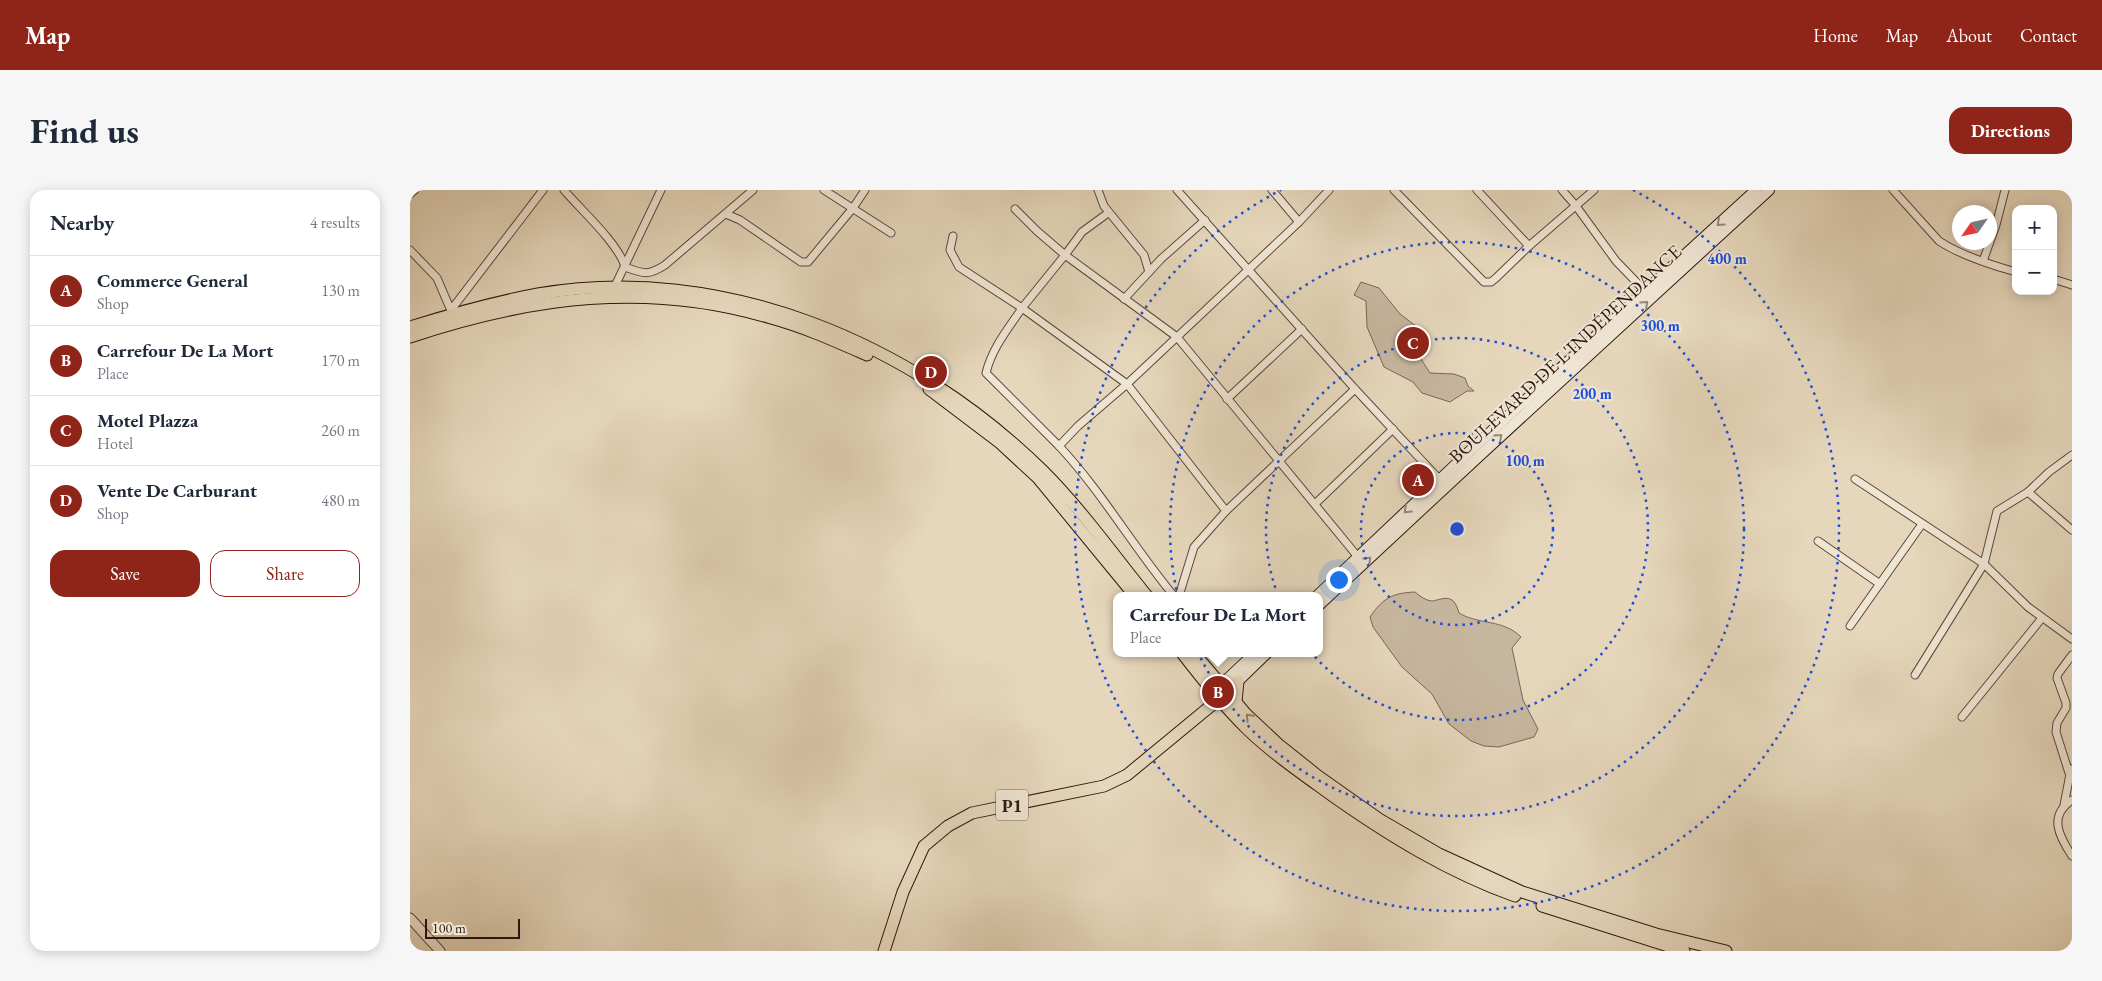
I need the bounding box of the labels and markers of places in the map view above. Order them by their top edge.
pin: C [1397,324,1429,362]
pin: D [915,353,947,391]
pin: A [1402,461,1434,499]
centre of rings [1448,520,1466,538]
pin: B [1202,673,1234,711]

